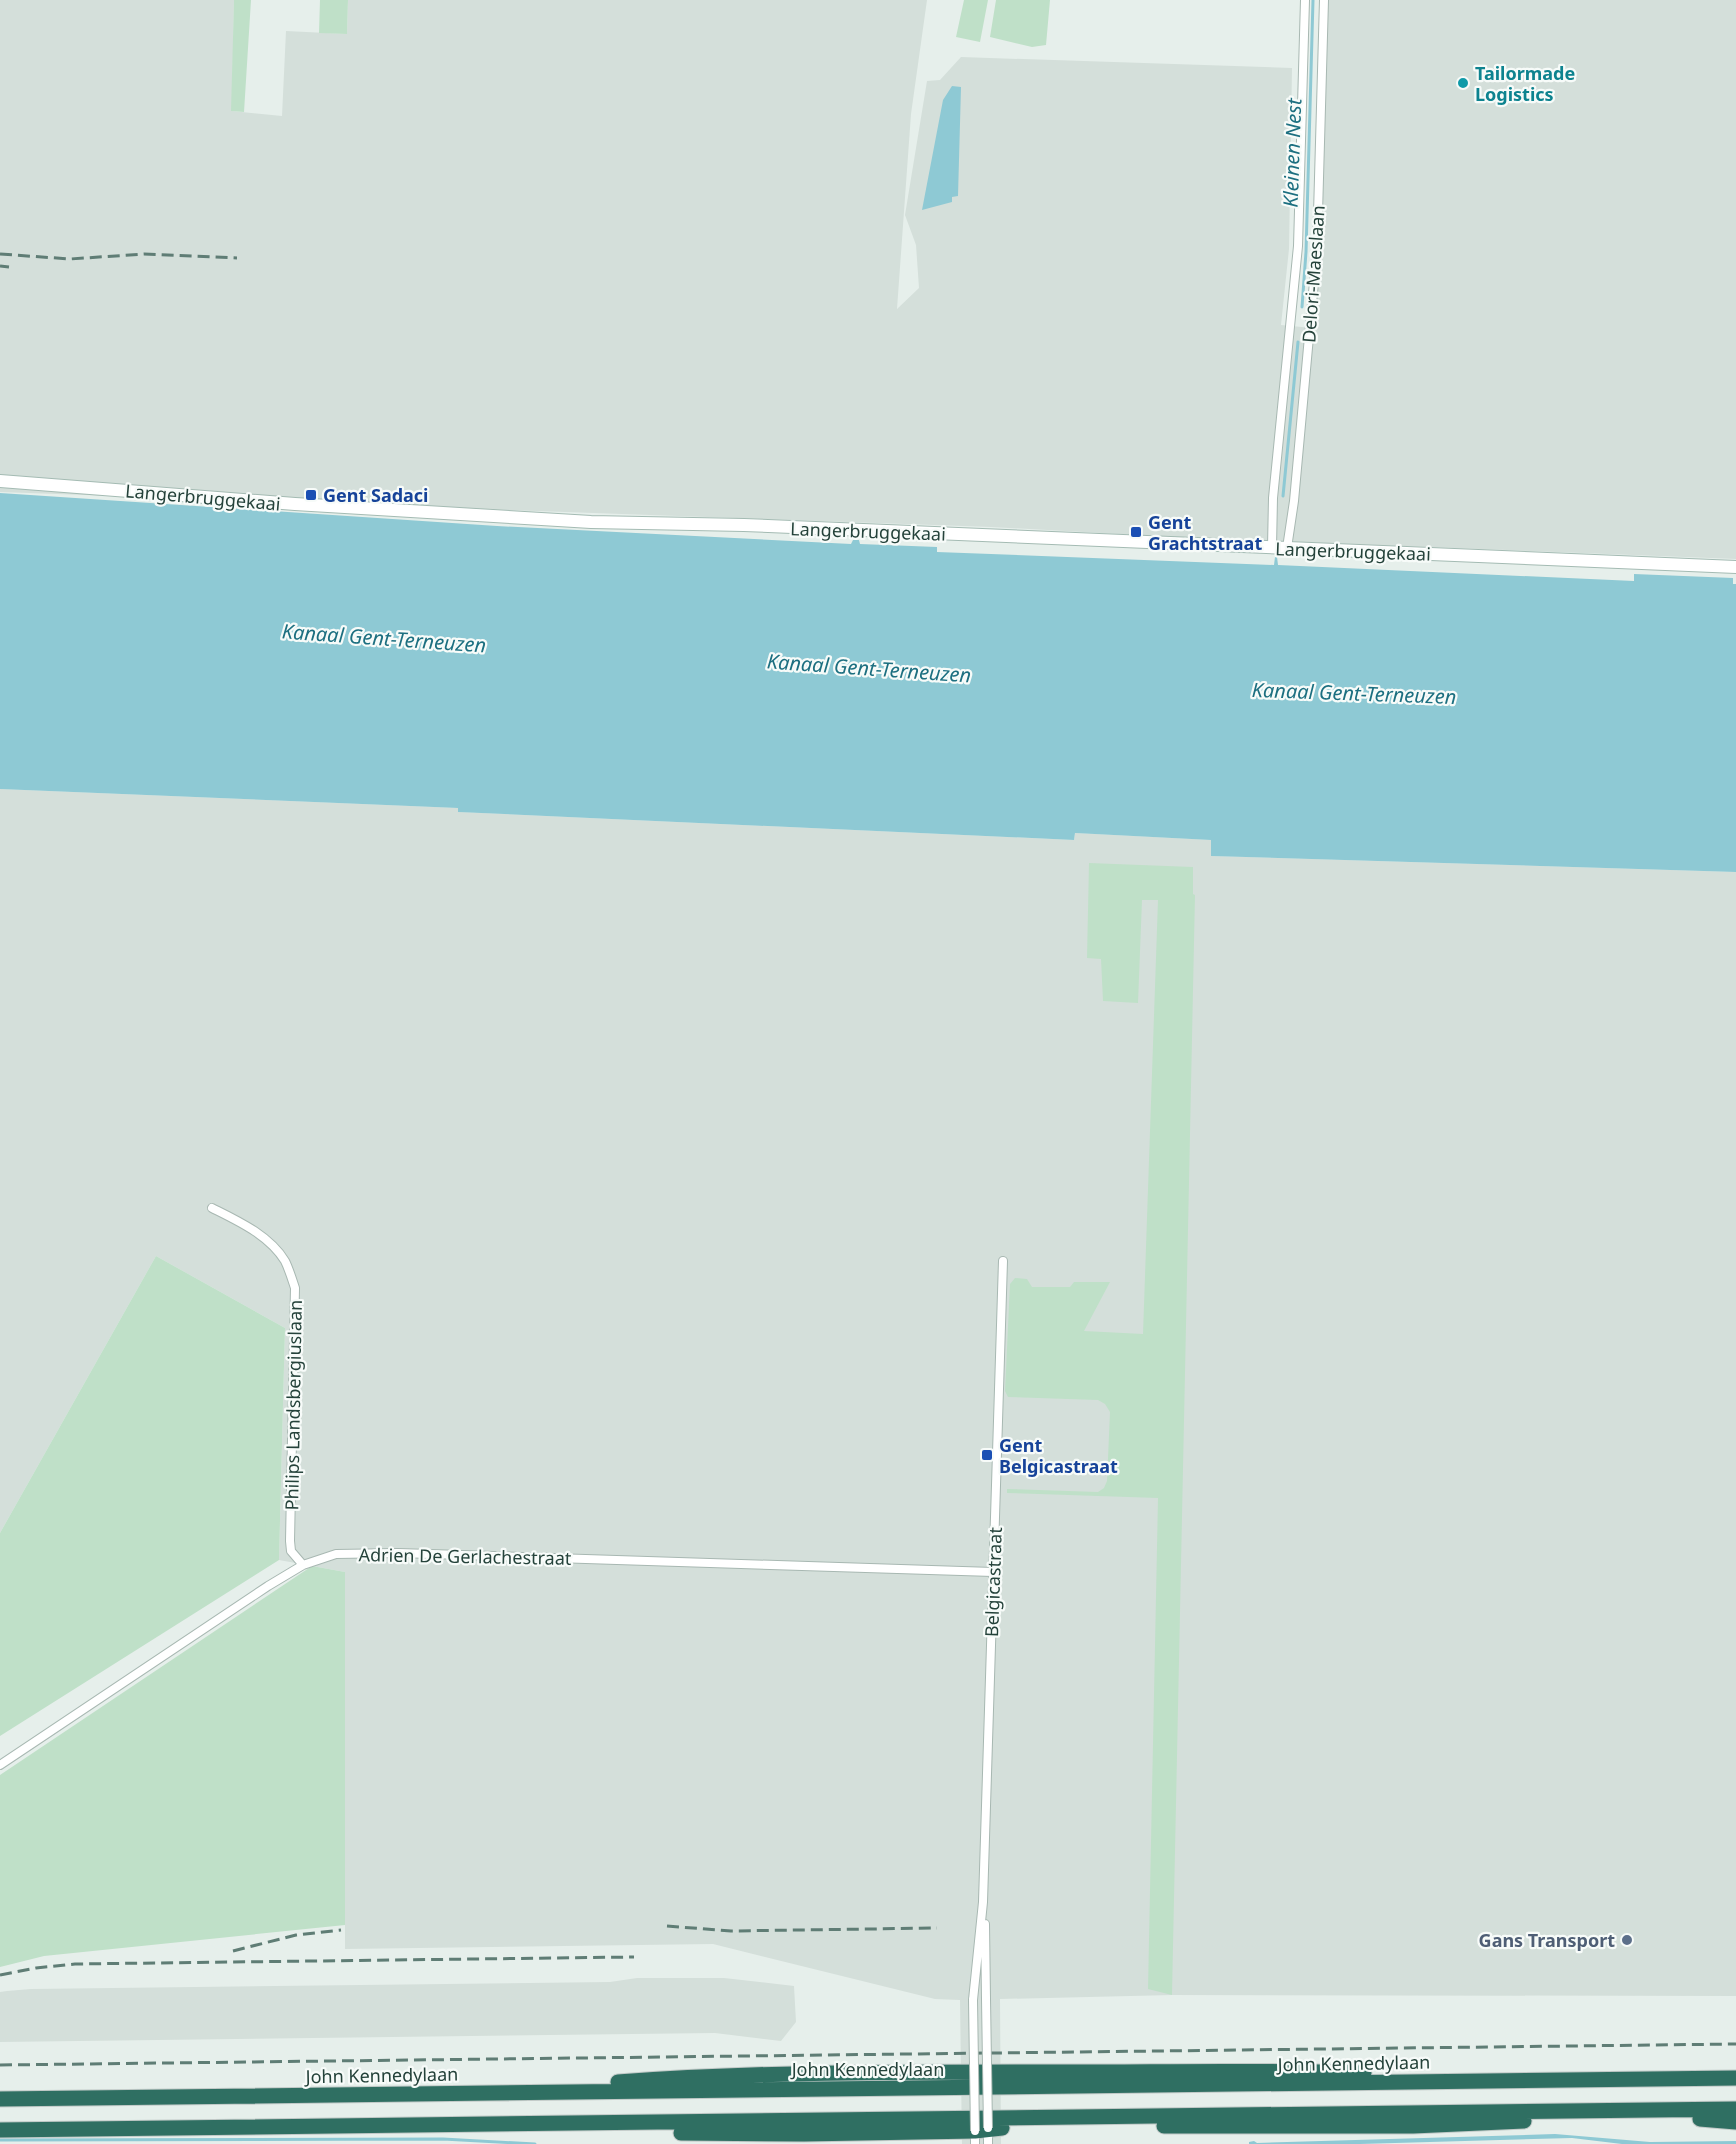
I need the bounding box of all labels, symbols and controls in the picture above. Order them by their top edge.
place label: Tailormade Logistics [1475,61,1575,106]
marker: Tailormade Logistics [1456,76,1470,90]
water label: Kleinen Nest [1277,97,1307,208]
street label: Delori-Maeslaan [1296,204,1330,344]
street label: Langerbruggekaai [124,478,282,516]
place label: Gent Sadaci [323,483,429,507]
marker: Gent Sadaci [304,488,318,502]
place label: Gent Grachtstraat [1148,510,1262,555]
street label: Langerbruggekaai [790,516,946,546]
marker: Gent Grachtstraat [1129,525,1143,539]
street label: Langerbruggekaai [1275,536,1431,566]
water label: Kanaal Gent-Terneuzen [281,617,487,659]
water label: Kanaal Gent-Terneuzen [766,647,972,689]
water label: Kanaal Gent-Terneuzen [1251,676,1457,710]
street label: Philips Landsbergiuslaan [279,1300,307,1510]
place label: Gent Belgicastraat [999,1433,1118,1478]
marker: Gent Belgicastraat [980,1448,994,1462]
street label: Belgicastraat [979,1526,1007,1637]
street label: Adrien De Gerlachestraat [358,1542,572,1570]
place label: Gans Transport [1479,1928,1615,1952]
marker: Gans Transport [1620,1933,1634,1947]
street label: John Kennedylaan [1275,2050,1431,2076]
street label: John Kennedylaan [790,2057,944,2081]
street label: John Kennedylaan [303,2062,459,2088]

